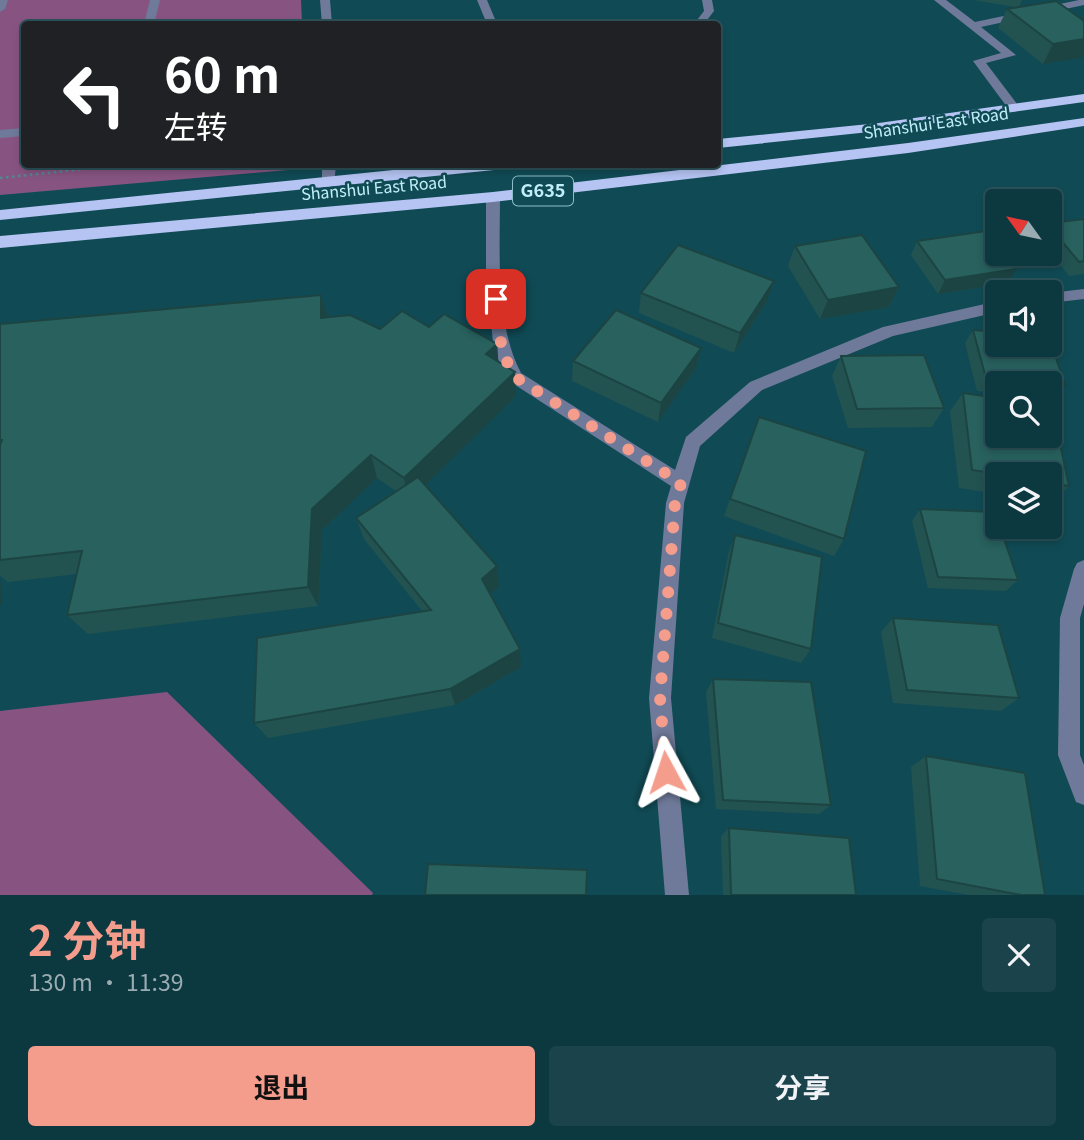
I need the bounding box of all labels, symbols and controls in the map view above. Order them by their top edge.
text: 60 m [164,36,280,107]
icon: left [49,49,140,140]
street label: Shanshui East Road [862,100,1010,144]
text: 左转 [164,102,228,148]
street label: Shanshui East Road [300,169,448,205]
road number: G635 [513,176,573,206]
north arrow [985,189,1062,266]
map controls [985,189,1062,539]
pin [466,269,526,329]
icon: arrive [477,280,515,318]
button: sound [985,280,1062,357]
button: search [985,371,1062,448]
button: layers [985,462,1062,539]
position arrow [629,735,703,809]
text: 2 分钟 [28,907,146,968]
button: close [982,918,1056,992]
text: 130 m · 11:39 [28,964,184,998]
button: 退出 [28,1046,535,1126]
button: 分享 [549,1046,1056,1126]

